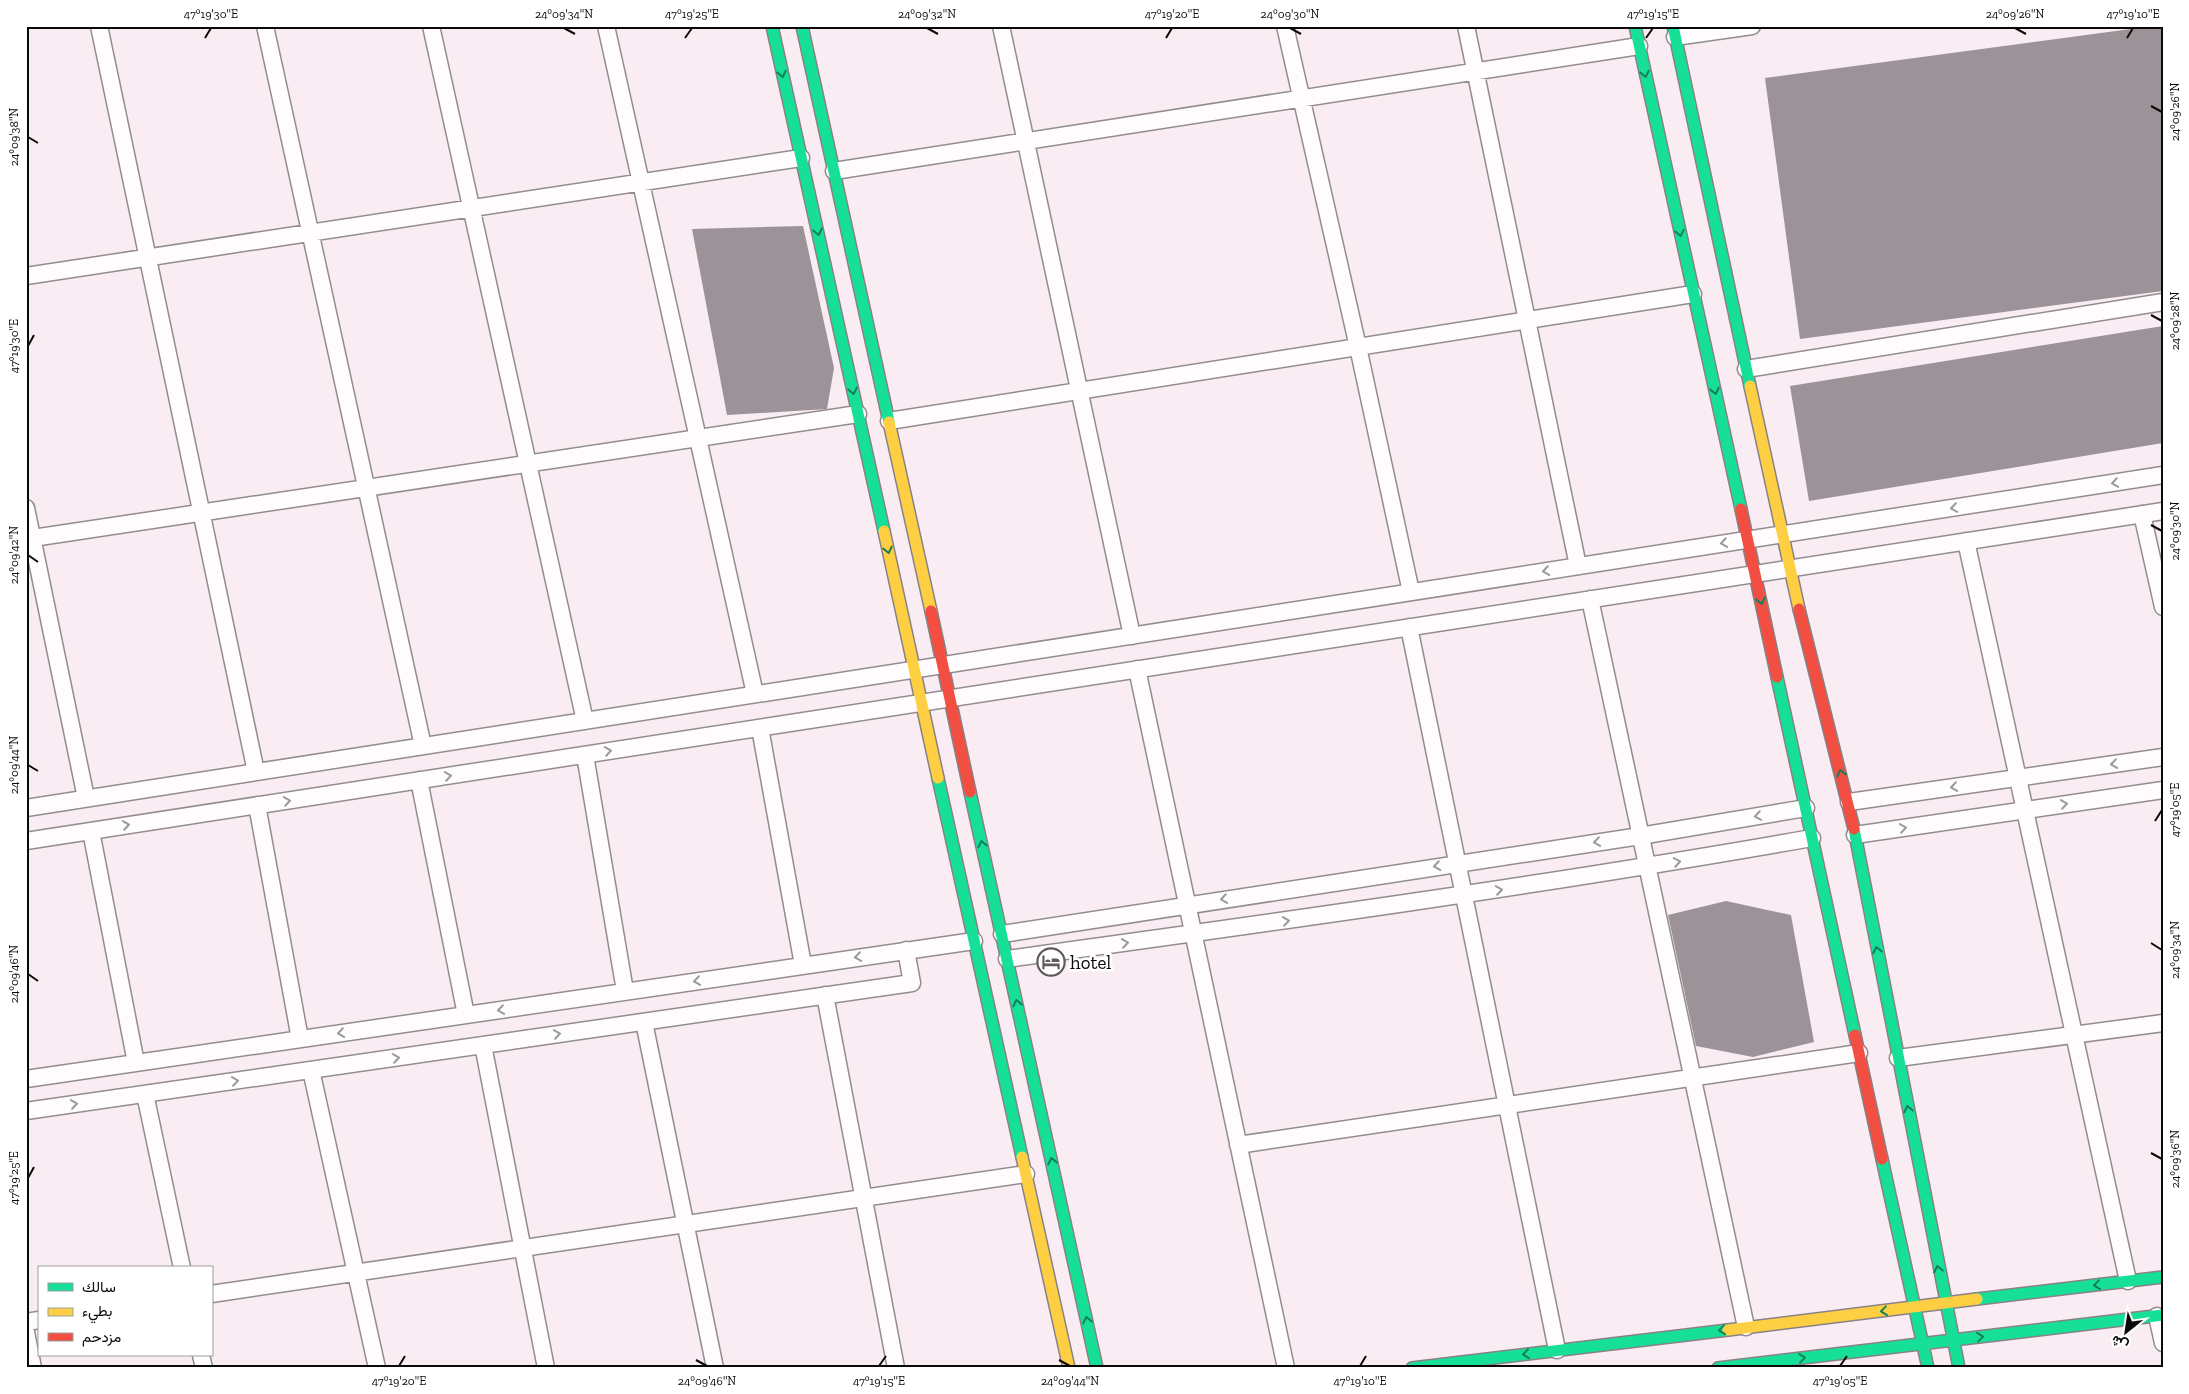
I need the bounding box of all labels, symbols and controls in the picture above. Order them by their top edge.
text: 47°19'30"E [184,7,238,21]
text: 24°09'34"N [535,7,593,21]
text: 47°19'25"E [665,7,719,21]
text: 24°09'32"N [898,7,956,21]
text: 47°19'20"E [1145,7,1199,21]
text: 24°09'30"N [1261,7,1320,21]
text: 47°19'15"E [1627,7,1679,21]
text: 24°09'26"N [1986,7,2044,21]
text: 47°19'10"E [2106,7,2160,21]
one-way arrow [776,69,787,78]
one-way arrow [1639,69,1650,78]
text: 24°09'26"N [2168,83,2182,141]
text: 24°09'38"N [7,108,21,166]
one-way arrow [812,228,822,237]
one-way arrow [1674,228,1685,237]
text: 24°09'28"N [2168,292,2182,350]
text: 47°19'30"E [7,319,21,373]
one-way arrow [847,387,858,396]
one-way arrow [1709,387,1719,396]
one-way arrow [2110,477,2119,487]
text: 24°09'30"N [2168,501,2182,560]
one-way arrow [1950,502,1958,512]
text: 24°09'42"N [7,526,21,584]
one-way arrow [1720,538,1729,548]
one-way arrow [882,545,893,554]
one-way arrow [1542,565,1550,576]
one-way arrow [1755,597,1766,606]
text: 24°09'44"N [7,736,21,794]
one-way arrow [604,747,612,757]
one-way arrow [2110,758,2119,768]
one-way arrow [1836,769,1847,778]
one-way arrow [444,771,452,782]
one-way arrow [1949,781,1958,791]
text: 47°19'05"E [2168,783,2182,837]
one-way arrow [283,796,291,806]
one-way arrow [2059,800,2068,810]
one-way arrow [1753,811,1762,821]
one-way arrow [122,821,131,831]
one-way arrow [1899,824,1907,834]
one-way arrow [1593,837,1602,847]
one-way arrow [977,840,988,848]
one-way arrow [1672,858,1681,868]
one-way arrow [1432,860,1441,870]
one-way arrow [1495,885,1503,896]
one-way arrow [1220,893,1228,904]
one-way arrow [1282,916,1290,926]
text: 24°09'34"N [2168,921,2182,979]
one-way arrow [1121,938,1129,949]
text: 24°09'46"N [7,945,21,1003]
one-way arrow [1872,945,1883,954]
hotel icon: hotel [1036,947,1066,977]
place label: hotel [1070,951,1111,974]
one-way arrow [853,952,862,962]
one-way arrow [692,975,700,986]
one-way arrow [1012,998,1023,1007]
one-way arrow [497,1004,506,1014]
one-way arrow [336,1027,344,1038]
one-way arrow [553,1029,561,1040]
one-way arrow [392,1053,400,1063]
one-way arrow [232,1076,240,1087]
one-way arrow [70,1100,79,1110]
one-way arrow [1903,1105,1913,1113]
text: 24°09'36"N [2168,1130,2182,1188]
text: 47°19'25"E [7,1151,21,1205]
one-way arrow [1047,1157,1058,1166]
one-way arrow [1934,1264,1944,1273]
legend [38,1266,212,1356]
text: سالك [82,1278,116,1296]
one-way arrow [2093,1279,2101,1290]
text: بطيء [82,1302,112,1324]
one-way arrow [1879,1305,1887,1316]
north arrow [2102,1306,2152,1356]
one-way arrow [1082,1316,1093,1325]
one-way arrow [1718,1324,1726,1335]
text: مزدحم [82,1328,121,1347]
text: ش [2108,1331,2131,1354]
one-way arrow [1976,1332,1985,1342]
one-way arrow [1522,1348,1530,1359]
one-way arrow [1798,1353,1806,1364]
text: 47°19'20"E [372,1374,426,1388]
text: 24°09'46"N [678,1374,736,1388]
text: 47°19'15"E [853,1374,905,1388]
text: 24°09'44"N [1041,1374,1099,1388]
text: 47°19'10"E [1333,1374,1387,1388]
text: 47°19'05"E [1813,1374,1867,1388]

